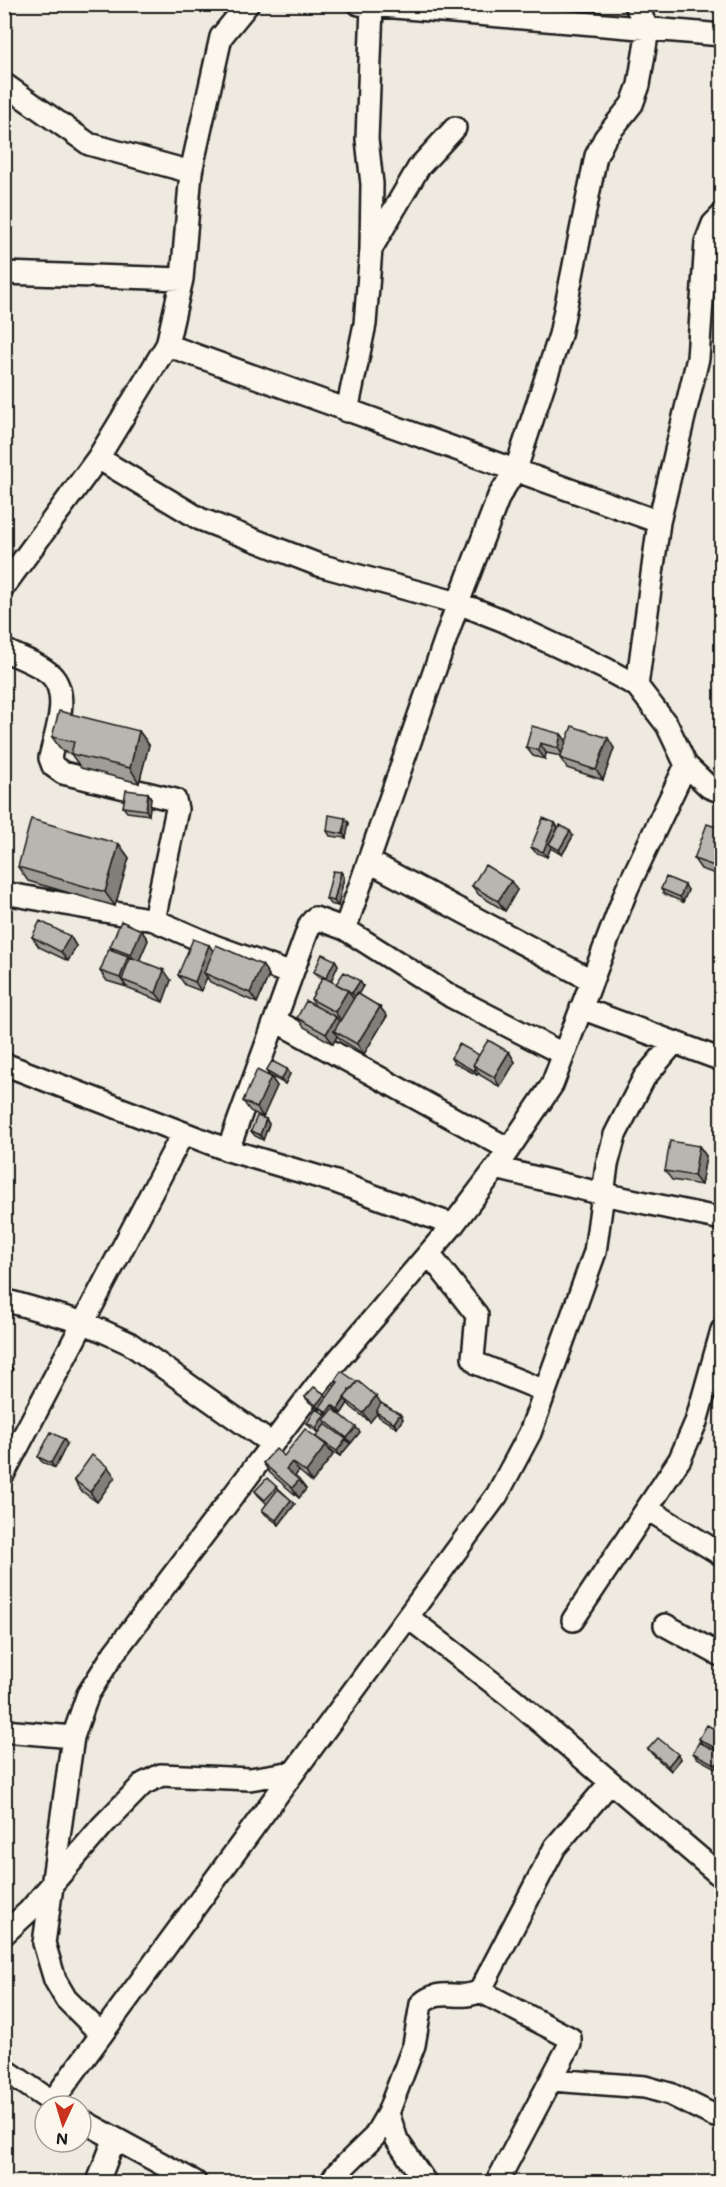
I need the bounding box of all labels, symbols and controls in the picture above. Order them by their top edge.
north arrow [33,2094,93,2154]
text: N [55,2129,69,2150]

